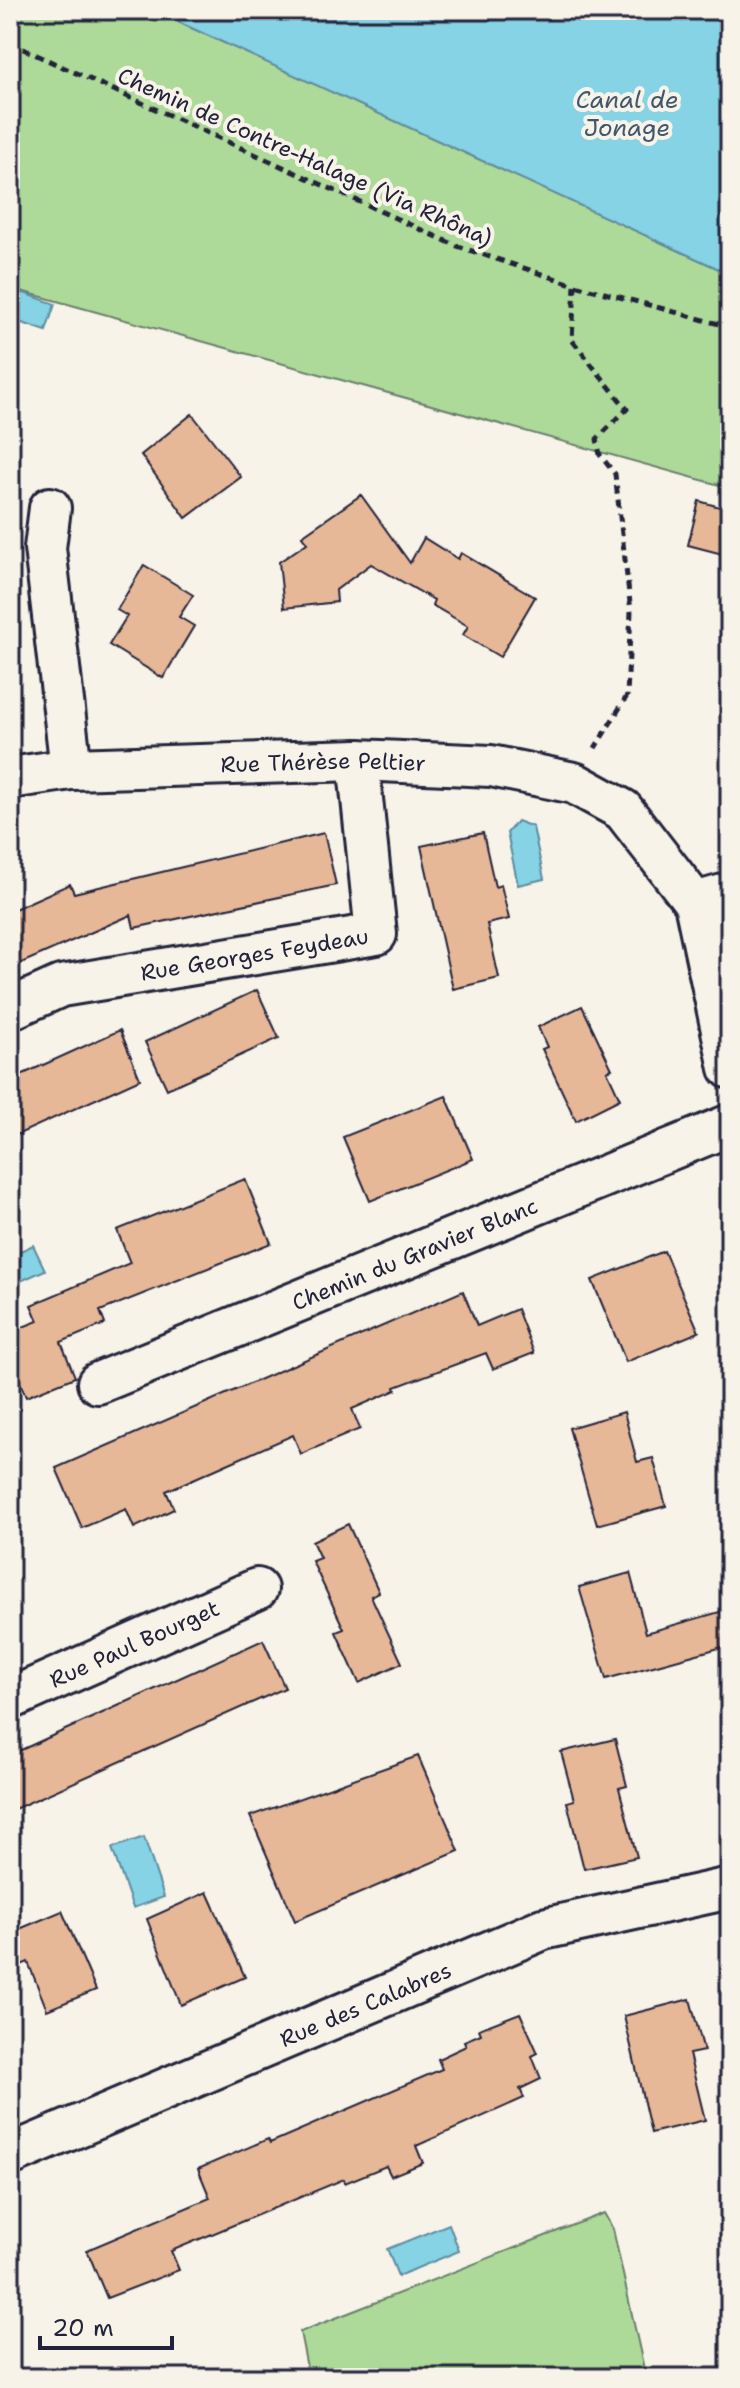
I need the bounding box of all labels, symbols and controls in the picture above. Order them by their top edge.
street label: Chemin de Contre-Halage (Via Rhôna) [113,61,497,253]
water label: Canal de Jonage [575,84,679,144]
street label: Rue Thérèse Peltier [220,746,426,779]
street label: Rue Georges Feydeau [138,921,371,987]
street label: Chemin du Gravier Blanc [288,1191,542,1317]
street label: Rue Paul Bourget [45,1593,224,1694]
street label: Rue des Calabres [275,1955,455,2053]
scale bar [40,2300,172,2350]
text: 20 m [52,2312,114,2344]

